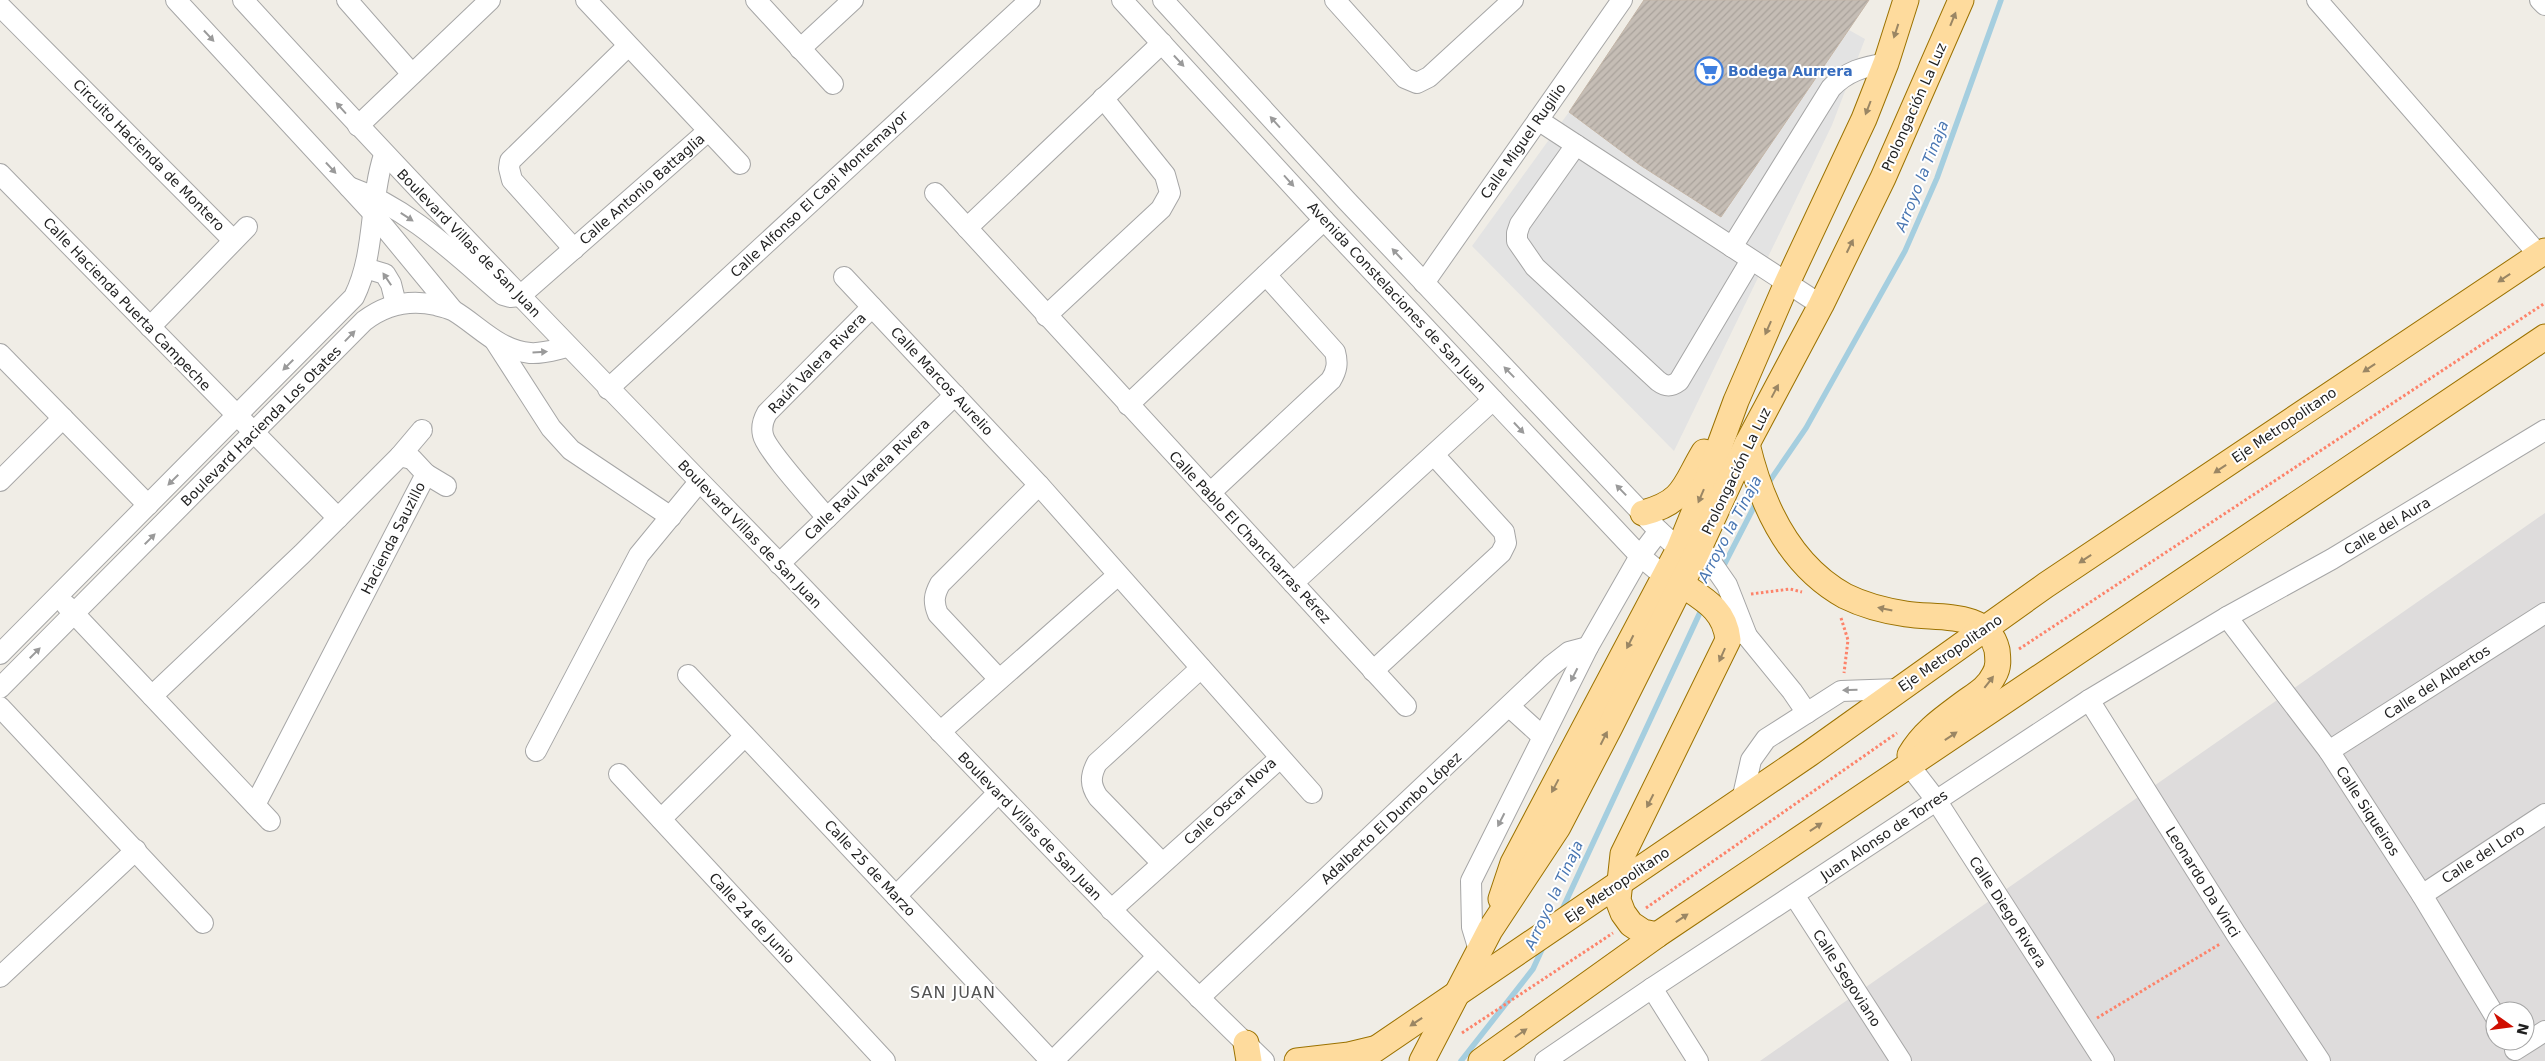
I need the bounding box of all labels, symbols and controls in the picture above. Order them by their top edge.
one-way arrow [1949,11,1957,26]
one-way arrow [1892,24,1899,39]
one-way arrow [203,29,215,41]
street label: Prolongación La Luz [1878,40,1950,174]
one-way arrow [1173,55,1185,67]
supermarket icon: Bodega Aurrera [1694,56,1724,86]
place label: Bodega Aurrera [1728,63,1853,79]
street label: Circuito Hacienda de Montero [70,76,228,234]
street label: Calle Miguel Rugilio [1477,80,1569,202]
one-way arrow [1864,101,1872,116]
one-way arrow [335,102,347,114]
street label: Calle Alfonso El Capi Montemayor [727,107,911,281]
one-way arrow [1269,116,1280,129]
water label: Arroyo la Tinaja [1891,118,1952,235]
street label: Calle Antonio Battaglia [576,130,708,248]
one-way arrow [325,161,337,173]
street label: Boulevard Villas de San Juan [394,166,544,320]
one-way arrow [1283,174,1295,186]
street label: Avenida Constelaciones de San Juan [1305,199,1489,395]
one-way arrow [401,213,414,222]
street label: Calle Hacienda Puerta Campeche [40,214,214,394]
one-way arrow [1845,239,1854,254]
one-way arrow [1391,249,1403,261]
one-way arrow [383,272,392,286]
one-way arrow [2498,273,2511,283]
street label: Raúñ Valera Rivera [765,309,869,417]
one-way arrow [1763,321,1771,335]
street label: Calle Marcos Aurelio [888,324,996,438]
one-way arrow [344,330,356,342]
street label: Boulevard Hacienda Los Otates [178,343,344,509]
one-way arrow [532,348,548,356]
one-way arrow [282,359,294,371]
one-way arrow [2363,364,2376,373]
one-way arrow [1503,366,1515,378]
one-way arrow [1771,384,1779,398]
street label: Eje Metropolitano [2229,384,2339,466]
street label: Prolongación La Luz [1698,405,1774,537]
street label: Calle Raúl Varela Rivera [801,415,933,543]
one-way arrow [1513,421,1525,433]
street label: Calle Pablo El Chancharras Pérez [1166,448,1334,626]
street label: Boulevard Villas de San Juan [675,457,825,611]
one-way arrow [2213,464,2226,473]
water label: Arroyo la Tinaja [1694,473,1766,586]
one-way arrow [167,474,179,486]
street label: Hacienda Sauzillo [358,479,428,597]
one-way arrow [1615,484,1627,496]
one-way arrow [1697,489,1705,504]
street label: Calle del Aura [2341,494,2433,558]
one-way arrow [143,533,155,545]
one-way arrow [2078,554,2091,564]
one-way arrow [1878,605,1893,613]
street label: Eje Metropolitano [1895,611,2005,695]
one-way arrow [1626,635,1634,649]
street label: Calle del Albertos [2381,642,2493,722]
one-way arrow [28,648,40,660]
one-way arrow [1718,648,1726,662]
one-way arrow [1570,668,1578,682]
one-way arrow [1984,676,1995,689]
one-way arrow [1842,687,1858,695]
one-way arrow [1600,731,1608,745]
one-way arrow [1944,731,1958,741]
street label: Boulevard Villas de San Juan [955,749,1105,903]
street label: Adalberto El Dumbo López [1318,749,1464,887]
street label: Calle Oscar Nova [1181,754,1279,848]
street label: Calle Siqueiros [2333,763,2403,859]
one-way arrow [1551,778,1559,793]
street label: Juan Alonso de Torres [1817,787,1951,884]
one-way arrow [1646,794,1654,808]
one-way arrow [1497,813,1505,827]
street label: Calle 25 de Marzo [821,817,919,919]
street label: Calle del Loro [2439,821,2527,887]
one-way arrow [1810,822,1823,832]
street label: Leonardo Da Vinci [2163,824,2243,940]
water label: Arroyo la Tinaja [1520,838,1587,953]
street label: Eje Metropolitano [1562,844,1672,926]
street label: Calle Diego Rivera [1966,853,2050,971]
street label: Calle 24 de Junio [706,869,798,967]
one-way arrow [1675,914,1689,923]
street label: Calle Segoviano [1810,927,1884,1029]
district label: SAN JUAN [910,983,996,1002]
north arrow [2485,1001,2535,1051]
one-way arrow [1409,1017,1423,1027]
text: N [2513,1022,2532,1037]
one-way arrow [1514,1028,1528,1038]

